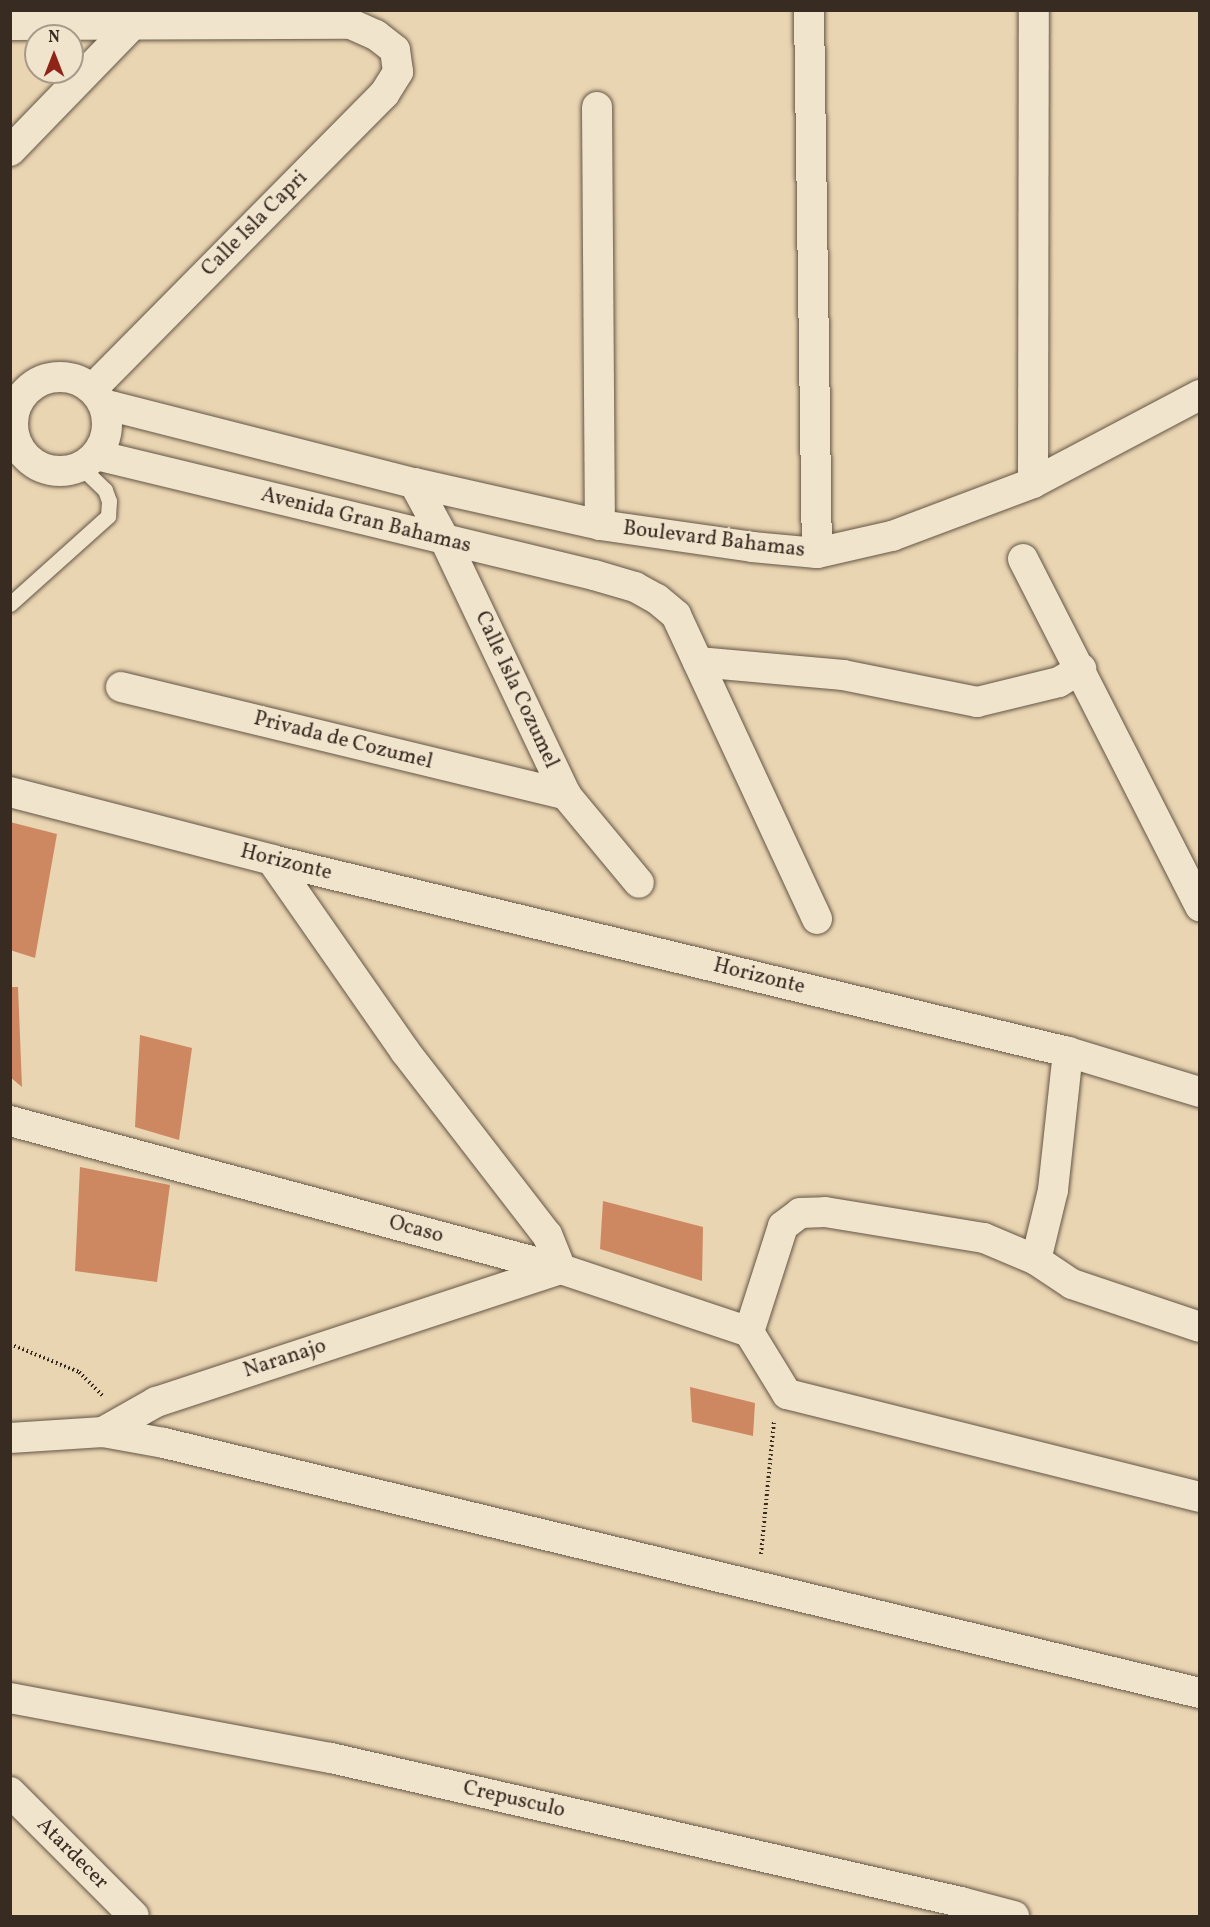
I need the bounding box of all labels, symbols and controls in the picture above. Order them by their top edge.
north arrow [24,24,84,84]
text: N [48,27,60,49]
street label: Calle Isla Capri [197,166,313,282]
street label: Avenida Gran Bahamas [258,483,474,559]
street label: Boulevard Bahamas [622,516,806,564]
street label: Calle Isla Cozumel [469,607,563,773]
street label: Privada de Cozumel [251,707,435,775]
street label: Horizonte [238,839,334,887]
street label: Horizonte [711,953,807,1001]
street label: Ocaso [386,1211,446,1249]
street label: Naranajo [240,1334,330,1384]
street label: Crepusculo [460,1776,568,1824]
street label: Atardecer [31,1813,113,1895]

